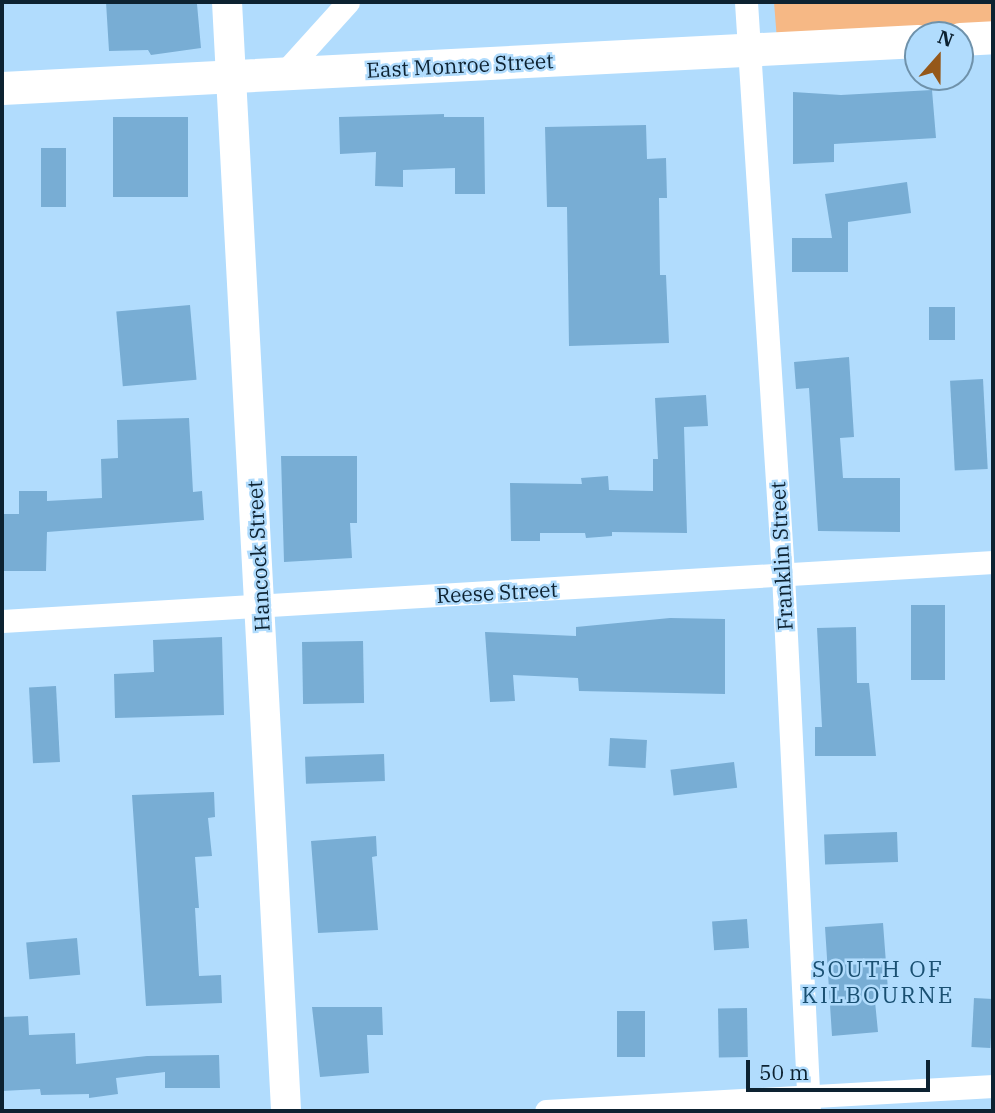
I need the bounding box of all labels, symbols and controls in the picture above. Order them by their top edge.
north arrow [904,21,974,91]
text: N [934,24,957,52]
street label: East Monroe Street [366,48,554,82]
street label: Hancock Street [241,480,275,632]
street label: Franklin Street [765,481,797,631]
street label: Reese Street [436,576,558,608]
district label: SOUTH OF KILBOURNE [803,954,953,1008]
scale bar [750,1046,934,1090]
text: 50 m [759,1058,809,1086]

